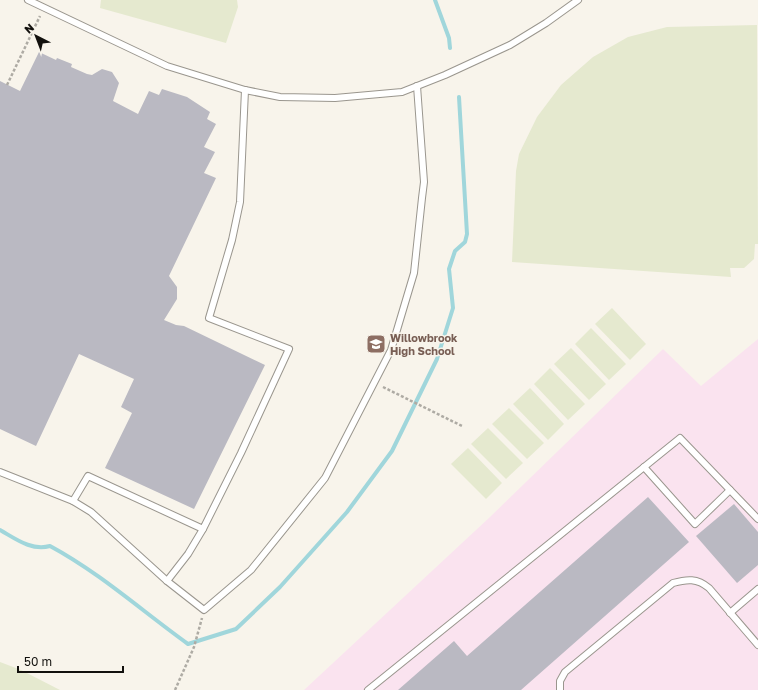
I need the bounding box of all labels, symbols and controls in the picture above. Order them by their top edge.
north arrow [16,16,56,56]
text: N [22,21,36,36]
place label: Willowbrook High School [390,331,458,357]
school or university icon: Willowbrook High School [365,333,387,355]
scale bar [18,648,123,674]
text: 50 m [24,654,52,669]

